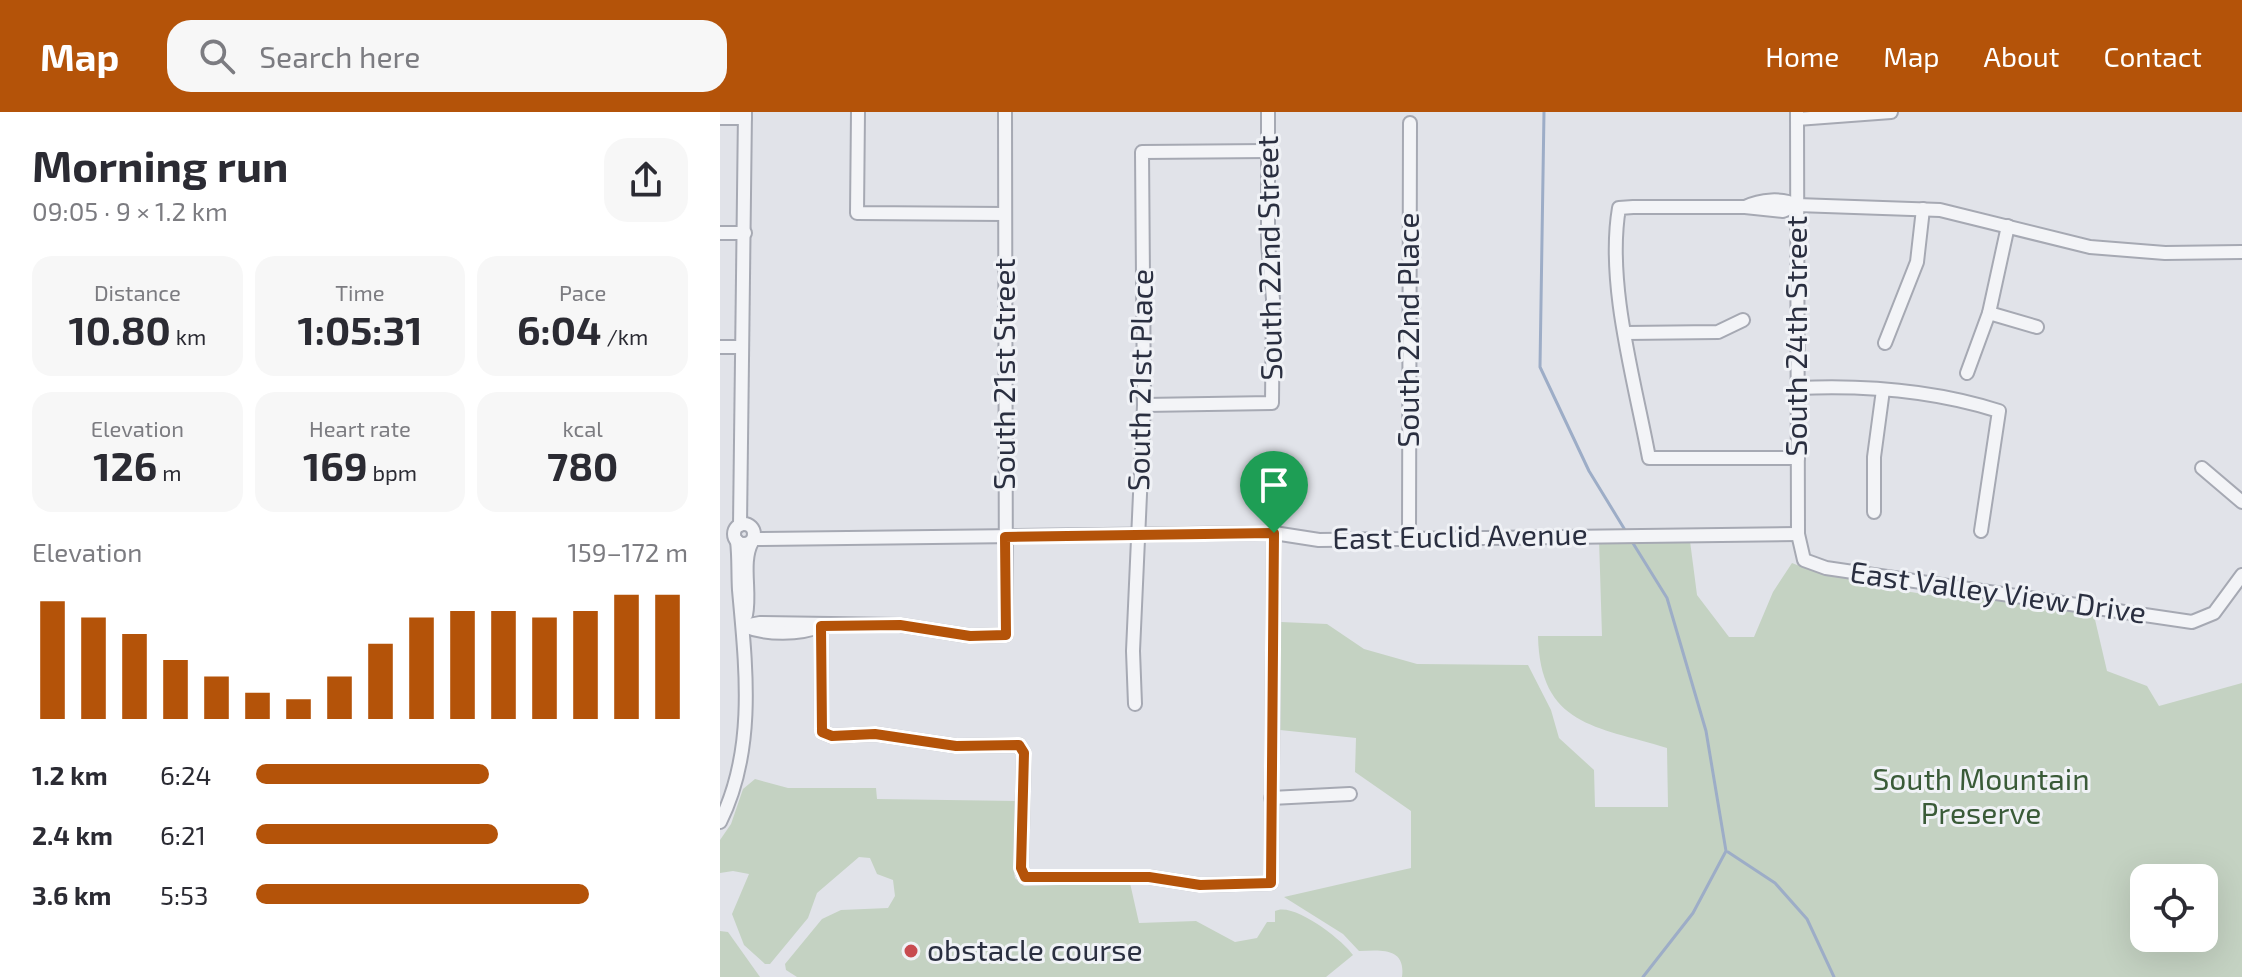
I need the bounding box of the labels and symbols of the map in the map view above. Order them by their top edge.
street label: South 22nd Street [1248,135,1288,381]
street label: South 22nd Place [1389,212,1425,448]
street label: South 24th Street [1777,216,1813,456]
street label: South 21st Street [985,258,1021,490]
street label: South 21st Place [1119,269,1159,491]
pin [1240,451,1308,533]
street label: East Euclid Avenue [1332,515,1588,555]
street label: East Valley View Drive [1848,552,2149,630]
park label: South Mountain Preserve [1872,760,2090,830]
place label: obstacle course [927,931,1143,967]
marker: obstacle course [902,942,920,960]

